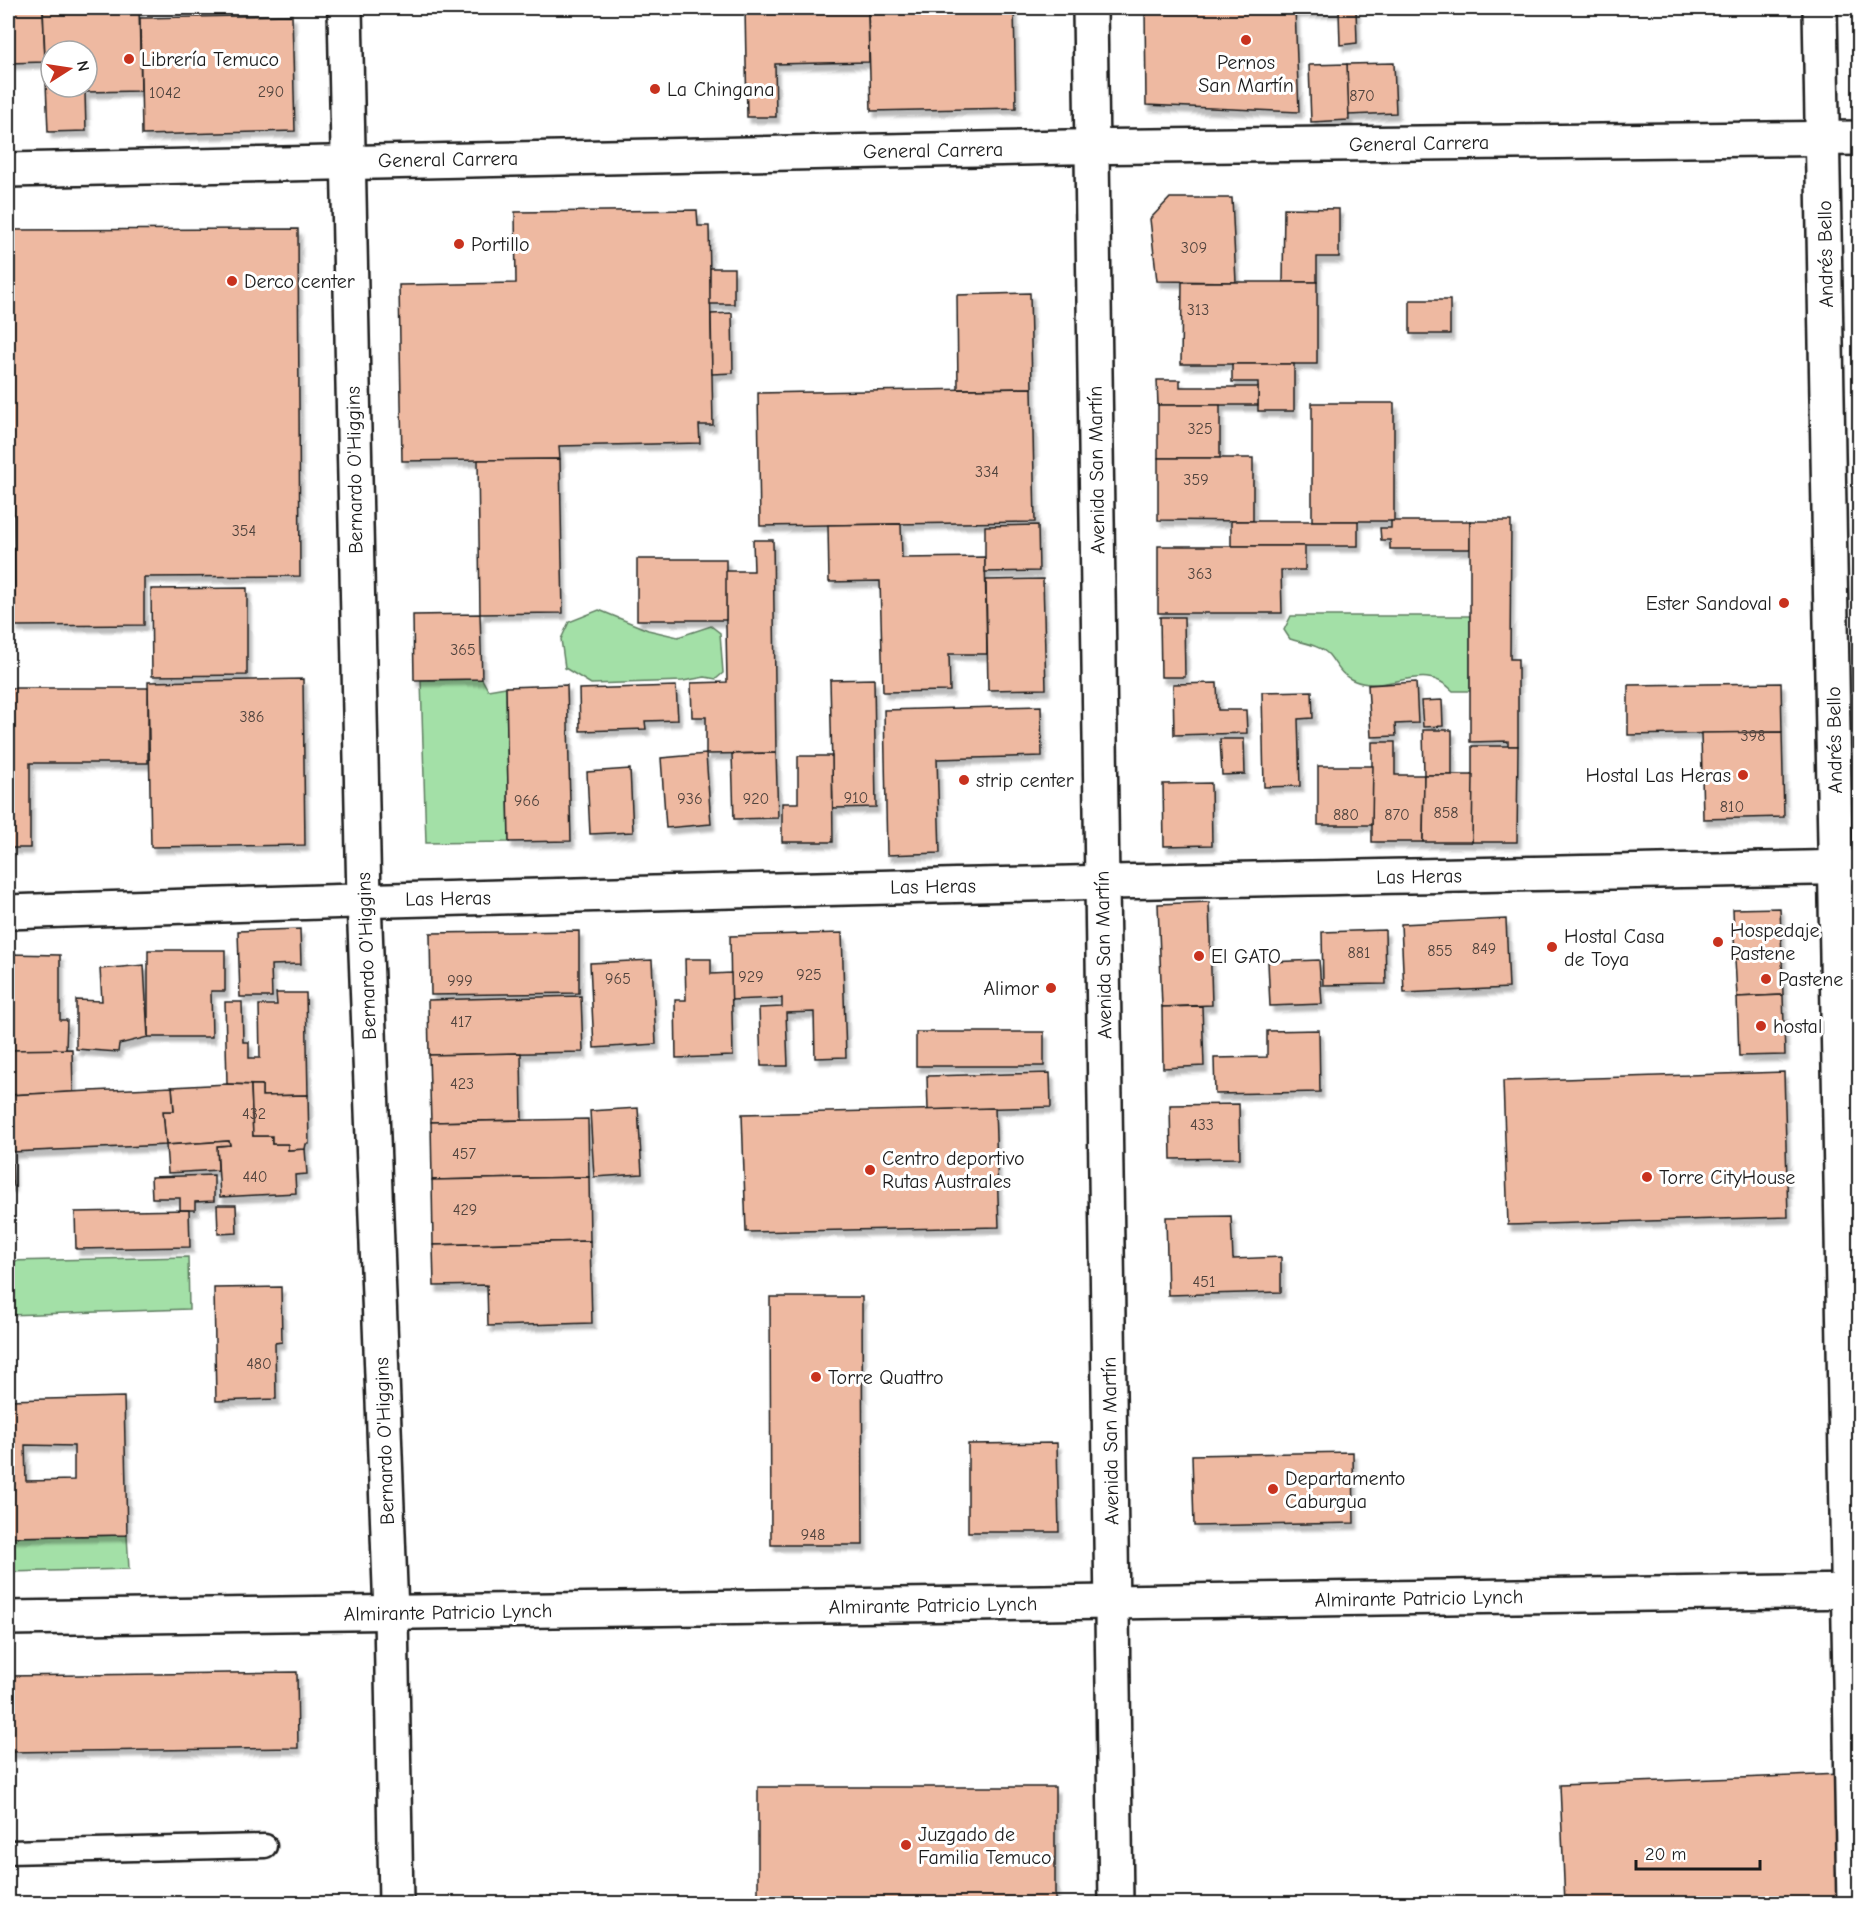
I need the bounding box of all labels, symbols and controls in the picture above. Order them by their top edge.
marker: Pernos San Martín [1239,33,1253,47]
north arrow [39,39,99,99]
place label: Librería Temuco [141,48,279,71]
place label: Pernos San Martín [1198,51,1294,97]
marker: Librería Temuco [122,52,136,66]
text: N [73,59,93,73]
place label: La Chingana [667,78,775,101]
marker: La Chingana [648,82,662,96]
house number: 290 [258,83,284,101]
house number: 1042 [149,84,181,102]
house number: 870 [1349,87,1375,105]
street label: General Carrera [1349,131,1489,156]
street label: General Carrera [863,138,1003,163]
street label: General Carrera [378,147,518,172]
street label: Andrés Bello [1813,200,1838,308]
place label: Portillo [471,233,529,256]
marker: Portillo [452,237,466,251]
house number: 309 [1181,239,1207,257]
place label: Derco center [244,270,355,293]
marker: Derco center [225,274,239,288]
house number: 313 [1187,301,1209,319]
street label: Bernardo O'Higgins [342,386,367,554]
street label: Avenida San Martín [1084,386,1109,554]
house number: 325 [1187,420,1213,438]
house number: 334 [975,463,999,481]
house number: 359 [1183,471,1209,489]
house number: 354 [232,522,256,540]
house number: 363 [1188,565,1212,583]
place label: Ester Sandoval [1646,592,1772,615]
marker: Ester Sandoval [1777,596,1791,610]
house number: 365 [450,641,476,659]
street label: Andrés Bello [1822,686,1847,794]
house number: 386 [239,708,265,726]
house number: 398 [1741,727,1765,745]
place label: Hostal Las Heras [1586,764,1731,787]
marker: Hostal Las Heras [1736,768,1750,782]
place label: strip center [976,769,1074,792]
marker: strip center [957,773,971,787]
house number: 910 [844,789,868,807]
house number: 936 [677,790,703,808]
house number: 920 [743,790,769,808]
house number: 966 [514,792,540,810]
house number: 810 [1720,798,1744,816]
house number: 858 [1433,804,1459,822]
house number: 880 [1333,806,1359,824]
house number: 870 [1384,806,1410,824]
street label: Las Heras [1376,864,1462,889]
street label: Avenida San Martín [1091,871,1116,1039]
street label: Bernardo O'Higgins [352,872,381,1040]
street label: Las Heras [890,874,976,899]
street label: Las Heras [405,886,491,911]
place label: Hospedaje Pastene [1730,919,1820,965]
place label: Hostal Casa de Toya [1564,925,1665,971]
marker: Hospedaje Pastene [1711,935,1725,949]
house number: 849 [1472,940,1496,958]
marker: Hostal Casa de Toya [1545,940,1559,954]
house number: 855 [1427,942,1453,960]
house number: 881 [1348,944,1370,962]
place label: El GATO [1211,945,1281,968]
marker: El GATO [1192,949,1206,963]
house number: 925 [796,966,822,984]
house number: 929 [738,968,764,986]
place label: Pastene [1778,968,1843,991]
house number: 965 [605,970,631,988]
house number: 999 [447,972,473,990]
marker: Pastene [1759,972,1773,986]
place label: Alimor [983,977,1039,1000]
marker: Alimor [1044,981,1058,995]
house number: 417 [450,1013,472,1031]
place label: hostal [1773,1015,1822,1038]
marker: hostal [1754,1019,1768,1033]
house number: 423 [450,1075,474,1093]
house number: 432 [242,1105,266,1123]
house number: 433 [1190,1116,1214,1134]
house number: 457 [452,1145,476,1163]
place label: Centro deportivo Rutas Australes [882,1147,1025,1193]
marker: Centro deportivo Rutas Australes [863,1163,877,1177]
place label: Torre CityHouse [1659,1166,1795,1189]
house number: 440 [242,1168,268,1186]
marker: Torre CityHouse [1640,1170,1654,1184]
house number: 429 [453,1201,477,1219]
house number: 451 [1193,1273,1215,1291]
house number: 480 [246,1355,272,1373]
street label: Bernardo O'Higgins [370,1357,399,1525]
street label: Avenida San Martín [1098,1357,1123,1525]
place label: Torre Quattro [828,1366,944,1389]
marker: Torre Quattro [809,1370,823,1384]
place label: Departamento Caburgua [1285,1467,1405,1513]
marker: Departamento Caburgua [1266,1482,1280,1496]
house number: 948 [801,1526,825,1544]
street label: Almirante Patricio Lynch [1315,1585,1523,1612]
street label: Almirante Patricio Lynch [829,1592,1037,1619]
street label: Almirante Patricio Lynch [344,1599,552,1626]
place label: Juzgado de Familia Temuco [918,1823,1052,1869]
scale bar [1636,1833,1760,1871]
marker: Juzgado de Familia Temuco [899,1838,913,1852]
text: 20 m [1645,1844,1686,1865]

